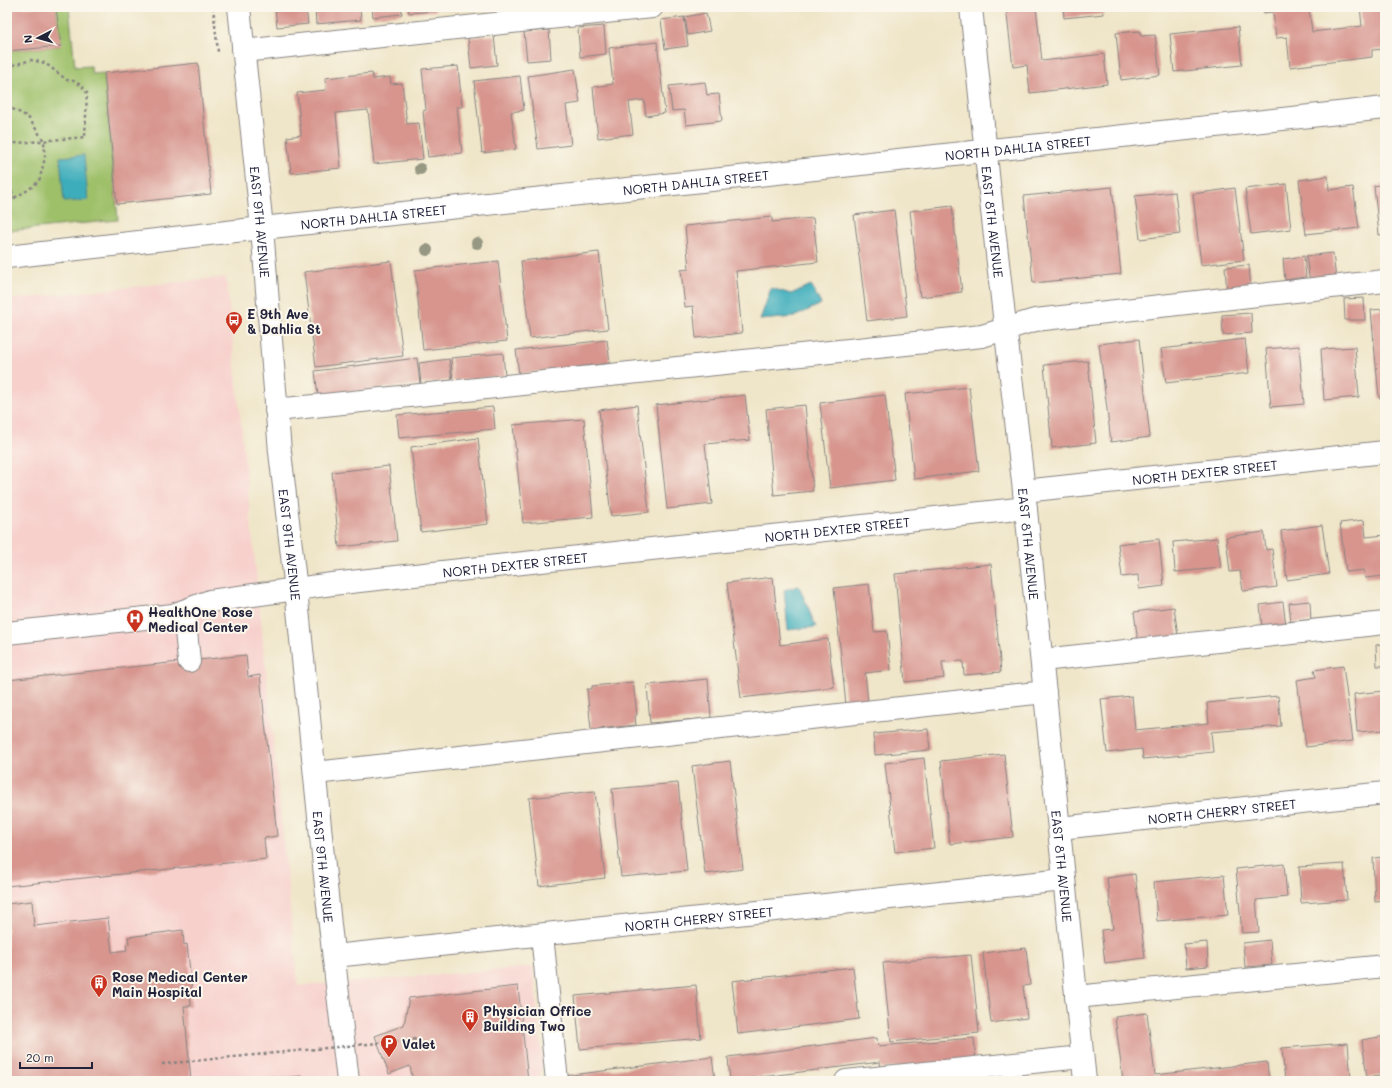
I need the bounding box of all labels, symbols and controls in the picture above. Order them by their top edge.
north arrow [18,18,58,58]
text: N [20,34,35,44]
street label: NORTH DAHLIA STREET [944,131,1092,163]
street label: EAST 9TH AVENUE [247,165,274,278]
street label: NORTH DAHLIA STREET [622,165,770,198]
street label: EAST 8TH AVENUE [979,165,1008,279]
street label: NORTH DAHLIA STREET [300,200,448,232]
place label: E 9th Ave & Dahlia St [247,305,321,337]
bus stop icon: E 9th Ave & Dahlia St [224,310,244,335]
street label: NORTH DEXTER STREET [1131,455,1279,488]
street label: EAST 8TH AVENUE [1015,487,1044,601]
street label: EAST 9TH AVENUE [276,488,305,601]
street label: NORTH DEXTER STREET [764,512,911,545]
street label: NORTH DEXTER STREET [442,548,589,580]
place label: HealthOne Rose Medical Center [148,603,253,635]
hospital icon: HealthOne Rose Medical Center [125,608,145,633]
street label: NORTH CHERRY STREET [1147,794,1297,827]
street label: EAST 8TH AVENUE [1049,809,1077,923]
street label: EAST 9TH AVENUE [310,810,338,923]
street label: NORTH CHERRY STREET [624,902,774,934]
place label: Rose Medical Center Main Hospital [112,968,248,1000]
building icon: Rose Medical Center Main Hospital [89,973,109,998]
place label: Physician Office Building Two [483,1002,592,1034]
building icon: Physician Office Building Two [460,1007,480,1032]
parking icon: Valet [379,1033,399,1058]
place label: Valet [402,1035,436,1052]
scale bar [20,1044,92,1070]
text: 20 m [26,1049,54,1065]

